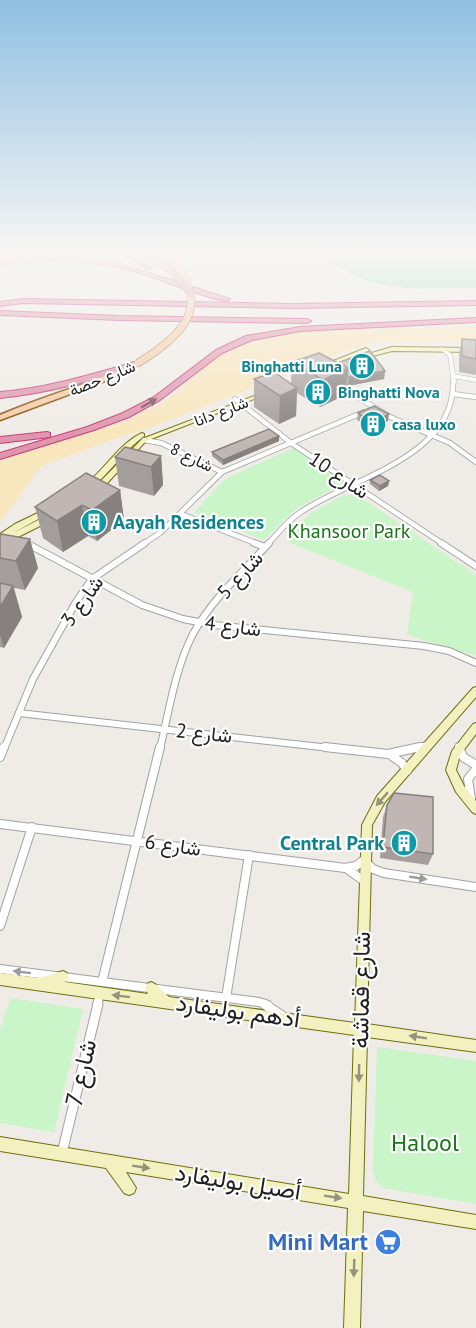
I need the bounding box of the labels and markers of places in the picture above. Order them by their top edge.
building icon: Binghatti Luna [347,351,377,381]
place label: Binghatti Luna [241,356,342,376]
building icon: Binghatti Nova [303,377,333,407]
place label: Binghatti Nova [338,382,440,402]
building icon: casa luxo [358,409,388,439]
place label: casa luxo [392,414,456,434]
building icon: Aayah Residences [79,507,109,537]
place label: Aayah Residences [113,509,264,535]
building icon: Central Park [389,828,419,858]
place label: Central Park [280,830,384,856]
place label: Mini Mart [268,1226,369,1257]
supermarket icon: Mini Mart [373,1227,403,1257]

